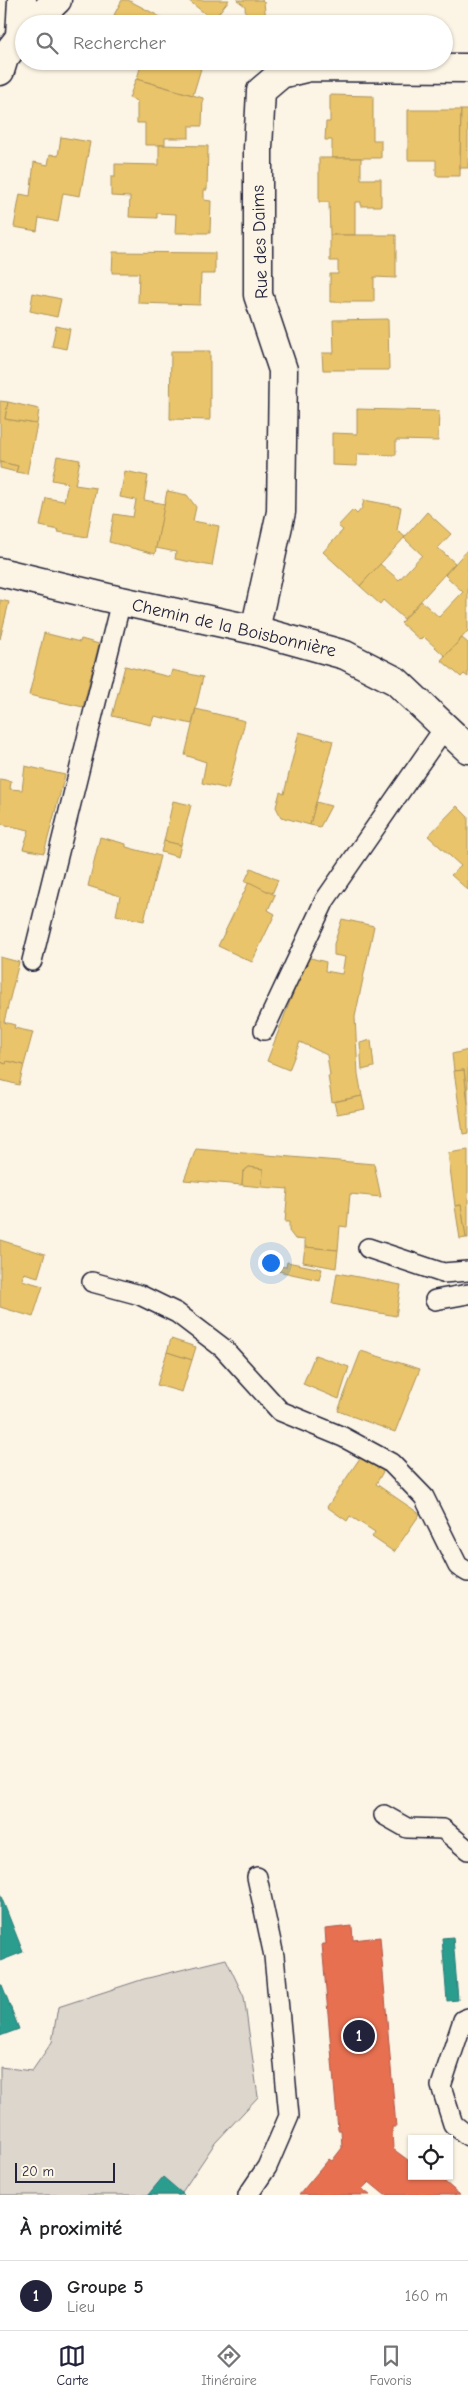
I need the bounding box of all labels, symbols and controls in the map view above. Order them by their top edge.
search box [15,15,453,70]
icon: search [33,29,61,57]
text: Rechercher [73,32,166,54]
street label: Rue des Daims [248,185,272,299]
street label: Chemin de la Boisbonnière [130,594,338,662]
your location [258,1250,284,1276]
pin: 1 [343,2017,375,2055]
map controls [408,2135,453,2180]
button: locate [408,2135,453,2180]
scale bar [15,2160,115,2183]
text: 20 m [22,2163,54,2180]
text: À proximité [20,2216,122,2240]
text: Groupe 5 [67,2276,144,2298]
text: 1 [33,2287,39,2305]
text: 160 m [405,2287,448,2305]
text: Lieu [67,2298,95,2316]
tab: Carte [56,2342,88,2389]
tab: Itinéraire [201,2342,257,2389]
tab: Favoris [370,2342,412,2389]

